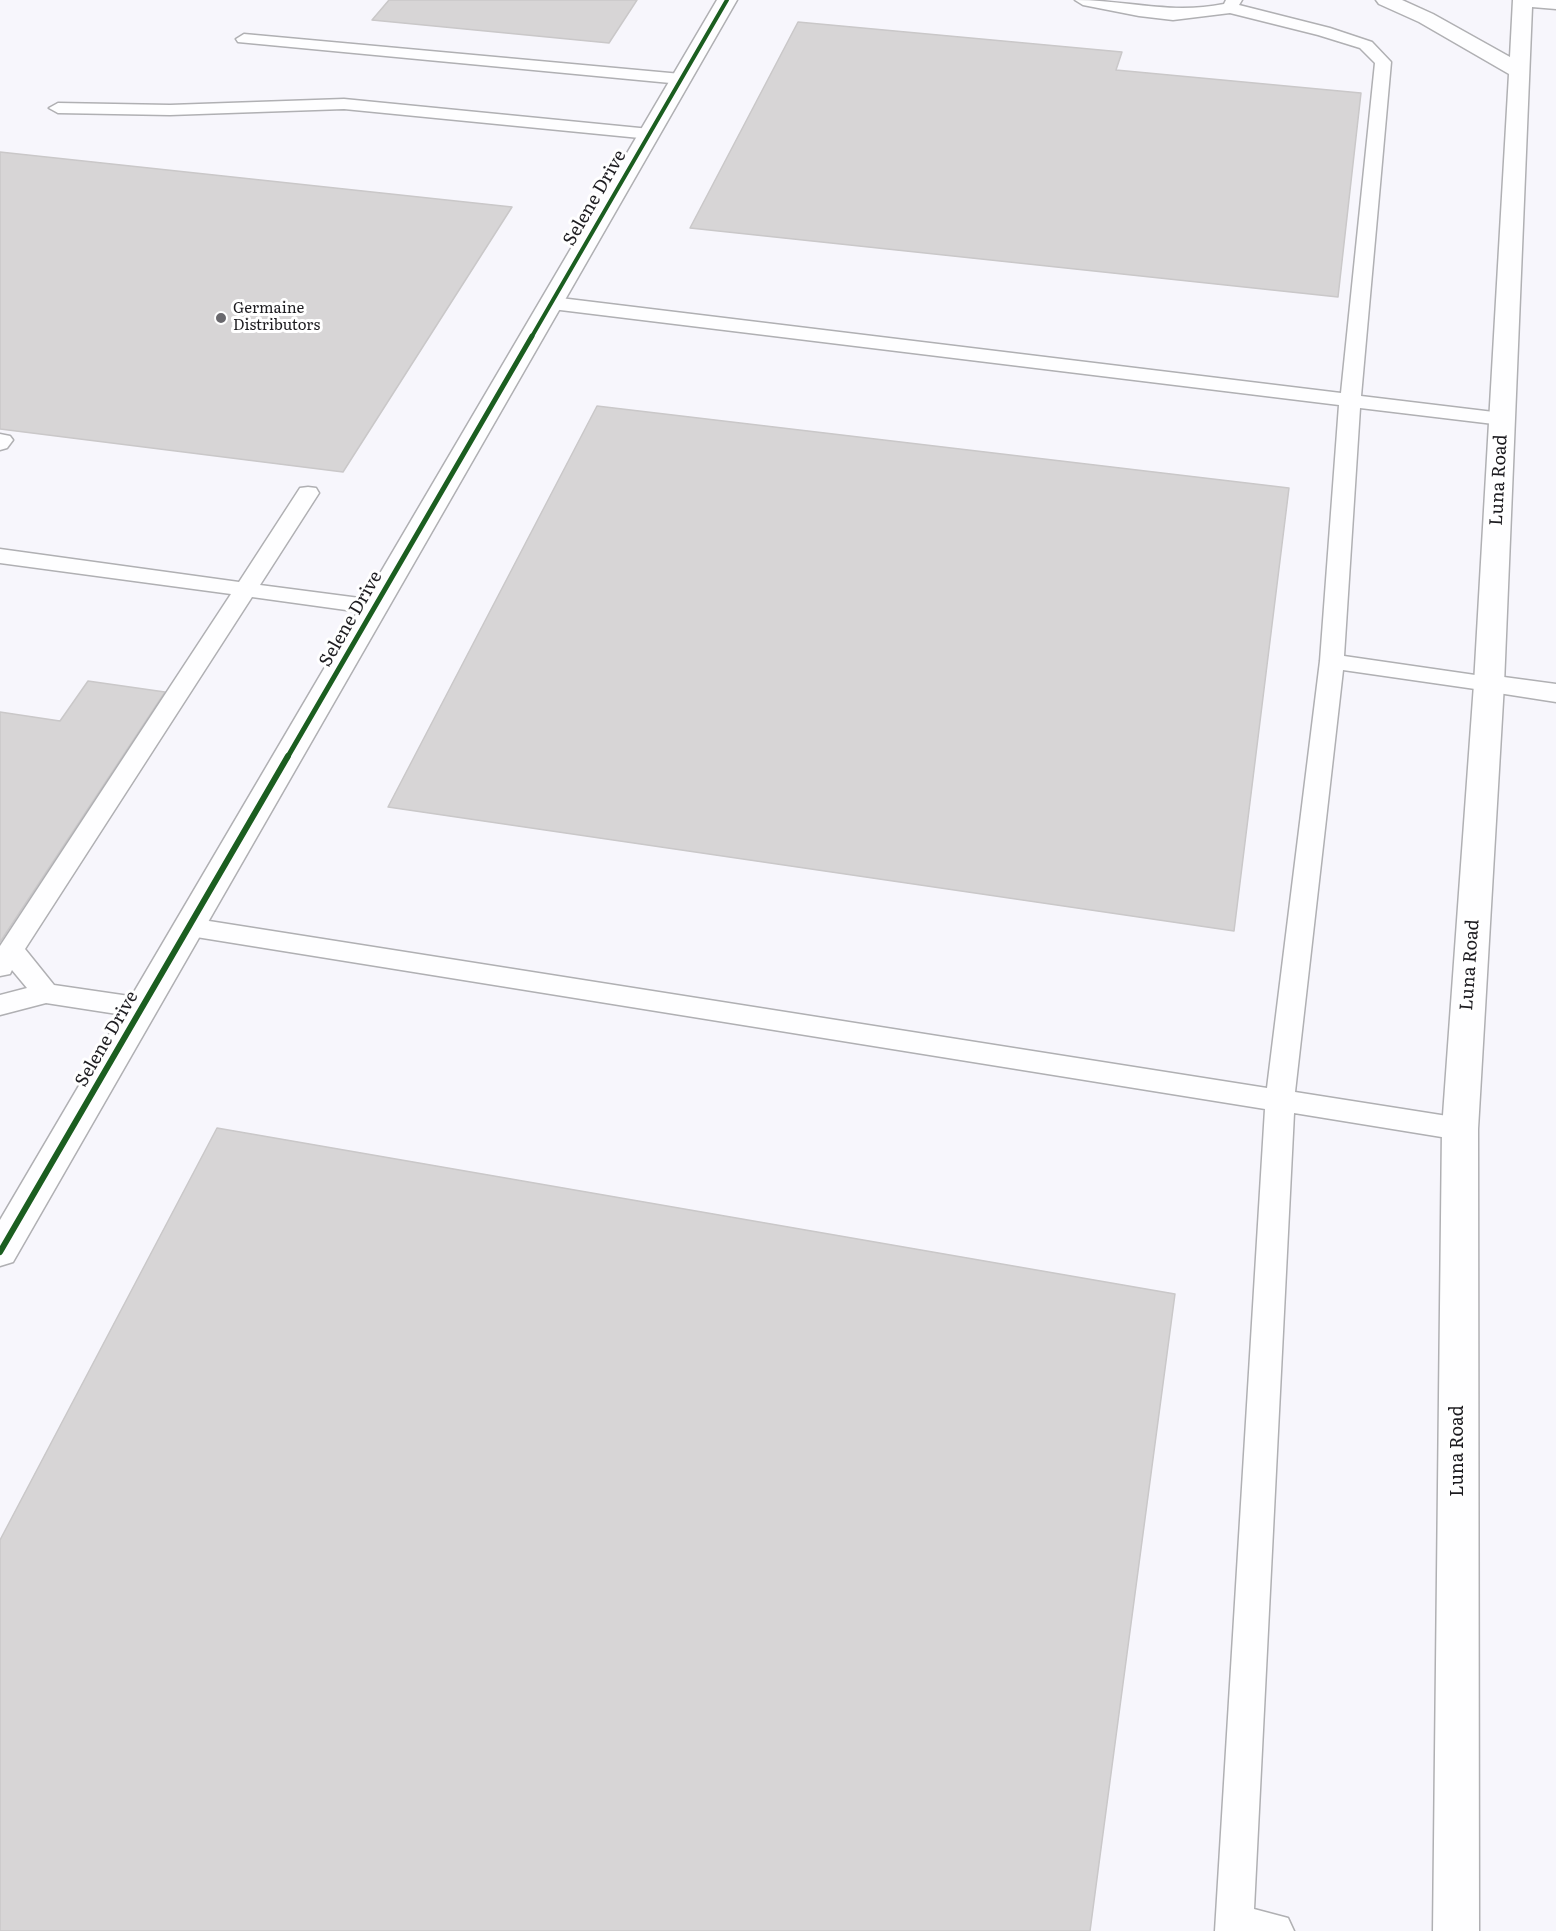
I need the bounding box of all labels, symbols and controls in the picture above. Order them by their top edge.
street label: Selene Drive [559,146,631,250]
place label: Germaine Distributors [233,300,320,335]
marker: Germaine Distributors [214,311,228,325]
street label: Luna Road [1486,434,1512,526]
street label: Selene Drive [315,567,387,671]
street label: Luna Road [1456,919,1484,1011]
street label: Selene Drive [71,987,143,1091]
street label: Luna Road [1447,1405,1469,1497]

